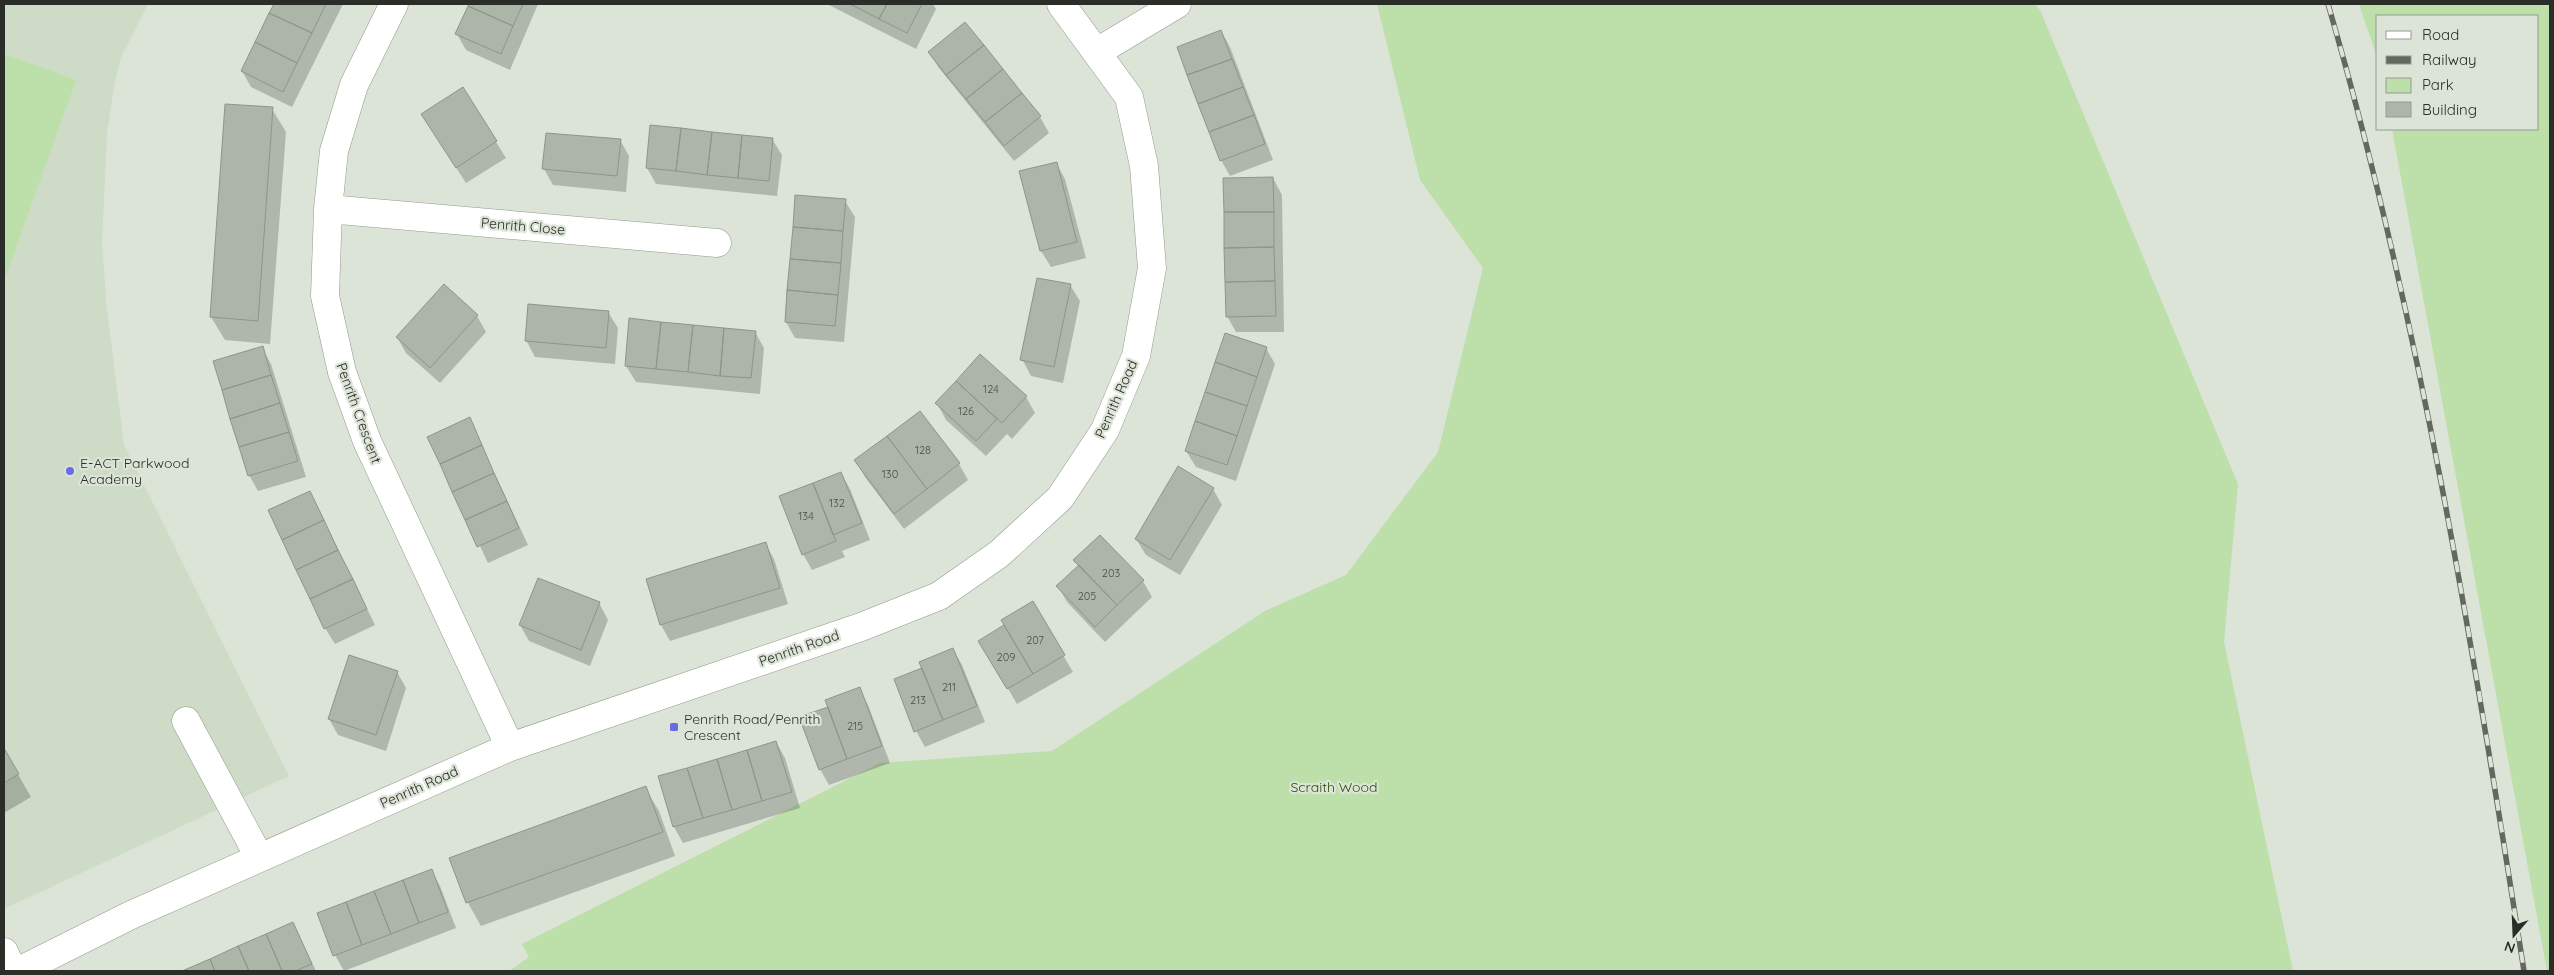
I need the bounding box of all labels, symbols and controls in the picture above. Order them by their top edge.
legend [2376,15,2539,130]
text: Road [2422,25,2459,44]
text: Railway [2422,50,2477,69]
text: Park [2422,75,2454,94]
text: Building [2422,100,2477,119]
street label: Penrith Close [480,213,566,239]
street label: Penrith Road [1091,357,1141,441]
street label: Penrith Crescent [332,360,386,466]
house number: 124 [983,382,999,396]
house number: 126 [958,404,974,418]
house number: 128 [915,443,931,457]
place label: E-ACT Parkwood Academy [80,454,189,488]
marker: E-ACT Parkwood Academy [64,465,76,477]
house number: 130 [882,467,898,481]
house number: 132 [829,496,845,510]
house number: 134 [798,509,814,523]
house number: 203 [1102,566,1120,580]
house number: 205 [1078,589,1096,603]
street label: Penrith Road [756,626,842,670]
house number: 207 [1026,633,1044,647]
house number: 209 [997,650,1015,664]
house number: 211 [942,680,956,694]
house number: 213 [910,693,926,707]
place label: Penrith Road/Penrith Crescent [684,710,820,744]
house number: 215 [847,719,863,733]
marker: Penrith Road/Penrith Crescent [668,721,680,733]
street label: Penrith Road [377,762,461,812]
park label: Scraith Wood [1290,778,1378,796]
north arrow [2489,910,2539,960]
text: N [2502,937,2518,957]

